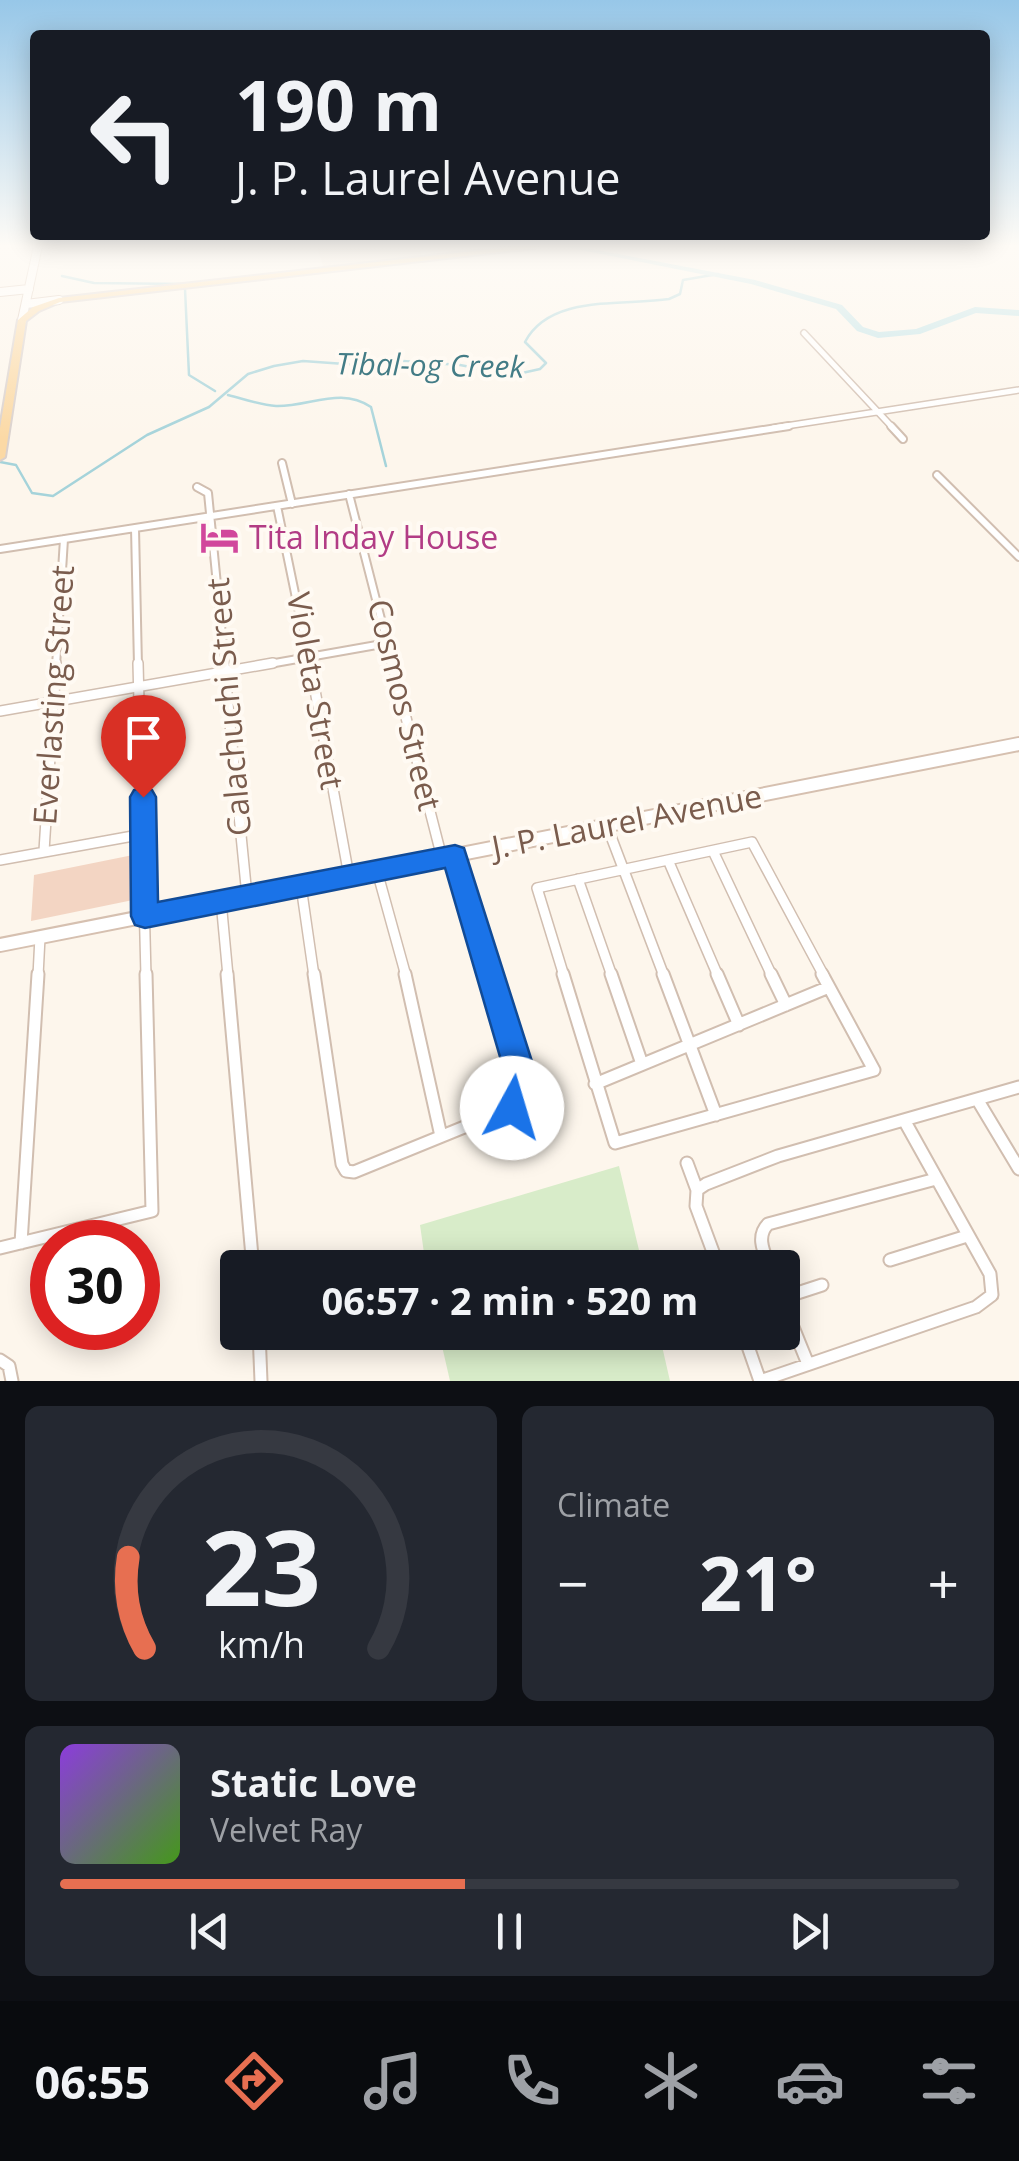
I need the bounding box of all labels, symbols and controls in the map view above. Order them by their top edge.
text: 190 m [235,56,442,152]
icon: left [70,70,200,200]
text: J. P. Laurel Avenue [235,147,621,208]
water label: Tibal-og Creek [336,342,526,387]
place label: Tita Inday House [249,515,498,558]
hotel icon: Tita Inday House [198,517,240,559]
street label: Everlasting Street [22,564,83,826]
street label: Calachuchi Street [195,576,260,838]
street label: Violeta Street [278,589,355,793]
street label: Cosmos Street [358,594,453,815]
pin [101,695,186,798]
icon: arrive [116,710,171,765]
street label: J. P. Laurel Avenue [485,773,765,868]
position arrow [460,1056,564,1160]
speed limit sign: 30 [30,1220,160,1350]
text: 06:57 · 2 min · 520 m [322,1274,698,1326]
text: Climate [557,1483,670,1526]
text: 23 [202,1495,320,1636]
text: 21° [699,1531,817,1633]
text: − [557,1545,588,1620]
text: + [928,1545,959,1620]
text: km/h [218,1620,304,1668]
text: Static Love [210,1756,417,1808]
text: Velvet Ray [210,1808,362,1851]
icon: previous [182,1904,237,1959]
icon: pause [482,1904,537,1959]
icon: next [782,1904,837,1959]
icon: directions [219,2046,289,2116]
icon: music [358,2046,428,2116]
icon: phone [497,2046,567,2116]
icon: climate [636,2046,706,2116]
icon: car [775,2046,845,2116]
icon: filters [914,2046,984,2116]
text: 06:55 [35,2051,150,2112]

